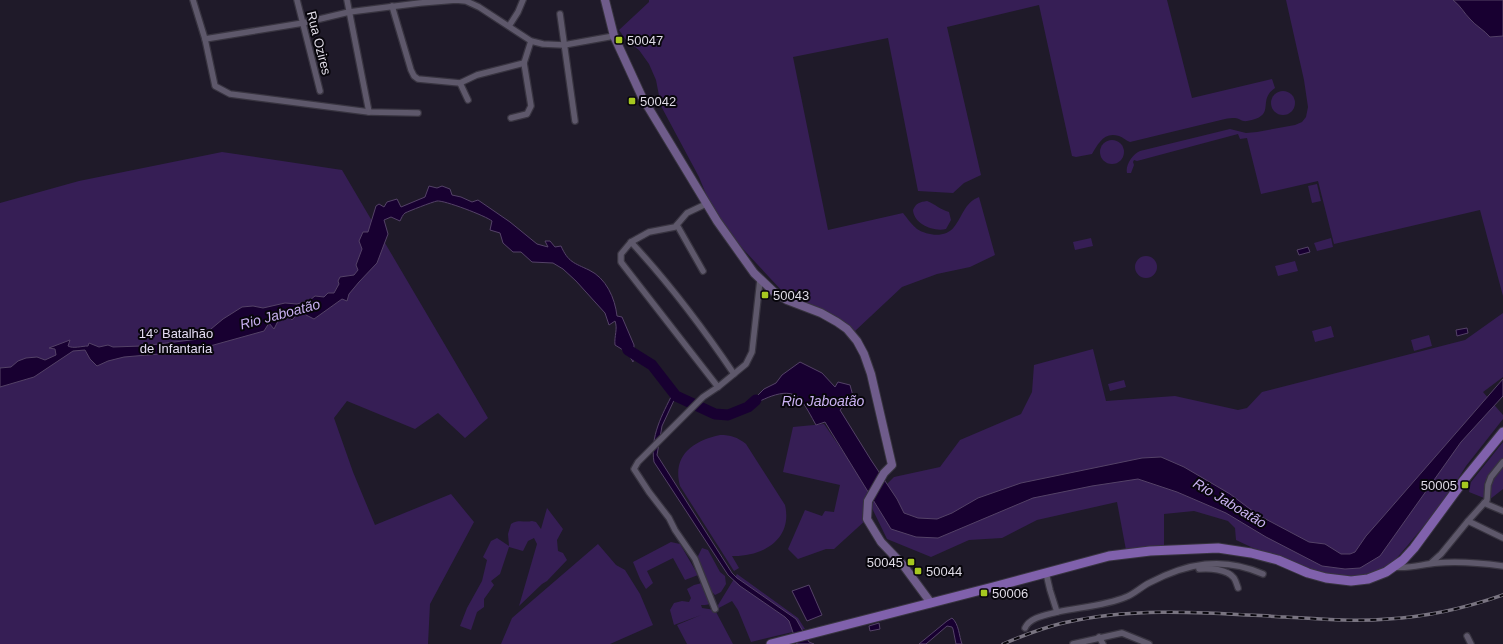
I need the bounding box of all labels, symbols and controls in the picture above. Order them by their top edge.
street label: Rua Ozires [304,10,334,77]
place label: 50047 [627,33,663,48]
marker: 50047 [614,35,624,45]
place label: 50042 [640,94,676,109]
marker: 50042 [627,96,637,106]
place label: 50043 [773,288,809,303]
marker: 50043 [760,290,770,300]
water label: Rio Jaboatão [238,296,322,332]
park label: 14° Batalhão de Infantaria [139,326,213,356]
water label: Rio Jaboatão [782,393,864,409]
water label: Rio Jaboatão [1191,475,1270,531]
place label: 50005 [1421,478,1457,493]
marker: 50005 [1460,480,1470,490]
place label: 50045 [867,555,903,570]
marker: 50045 [906,557,916,567]
place label: 50044 [926,564,962,579]
marker: 50044 [913,566,923,576]
place label: 50006 [992,586,1028,601]
marker: 50006 [979,588,989,598]

